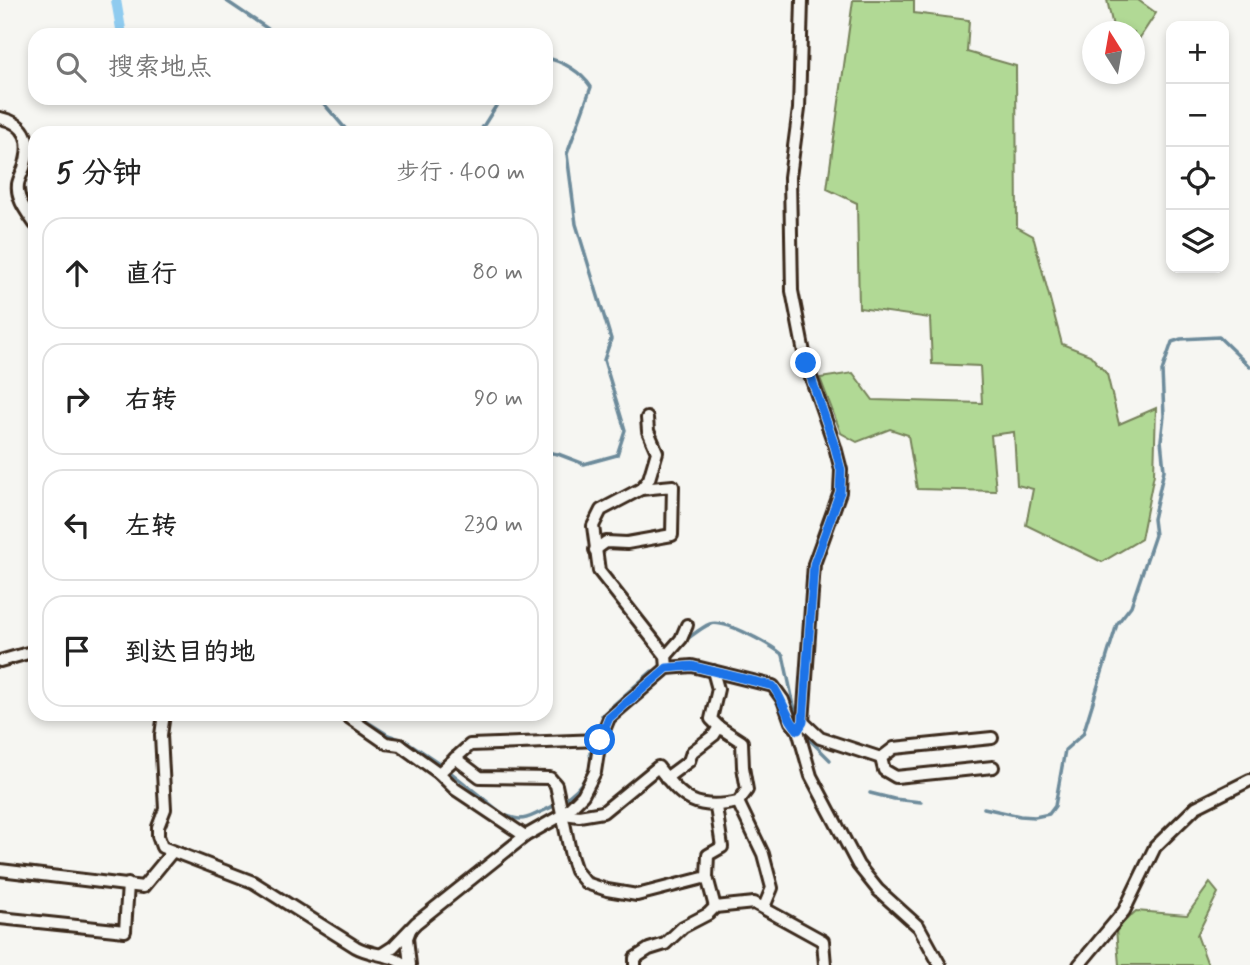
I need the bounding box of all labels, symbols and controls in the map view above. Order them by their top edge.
north arrow [1082,21,1145,84]
map controls [1166,21,1229,273]
button: + [1166,21,1229,84]
search box [28,28,553,105]
icon: search [52,48,90,86]
text: 搜索地点 [108,51,212,85]
button: − [1166,84,1229,147]
button: locate [1166,147,1229,210]
text: 5 分钟 [56,154,142,193]
text: 步行 · 400 m [396,158,525,188]
button: layers [1166,210,1229,273]
icon: ahead [58,254,96,292]
text: 直行 [125,258,177,292]
text: 80 m [472,258,523,288]
route end [790,347,821,378]
icon: right [58,380,96,418]
text: 右转 [125,384,177,418]
text: 90 m [474,384,523,414]
icon: left [58,506,96,544]
text: 左转 [125,510,177,544]
text: 230 m [464,510,523,540]
icon: arrive [58,632,96,670]
text: 到达目的地 [125,636,255,670]
route start [584,724,615,755]

